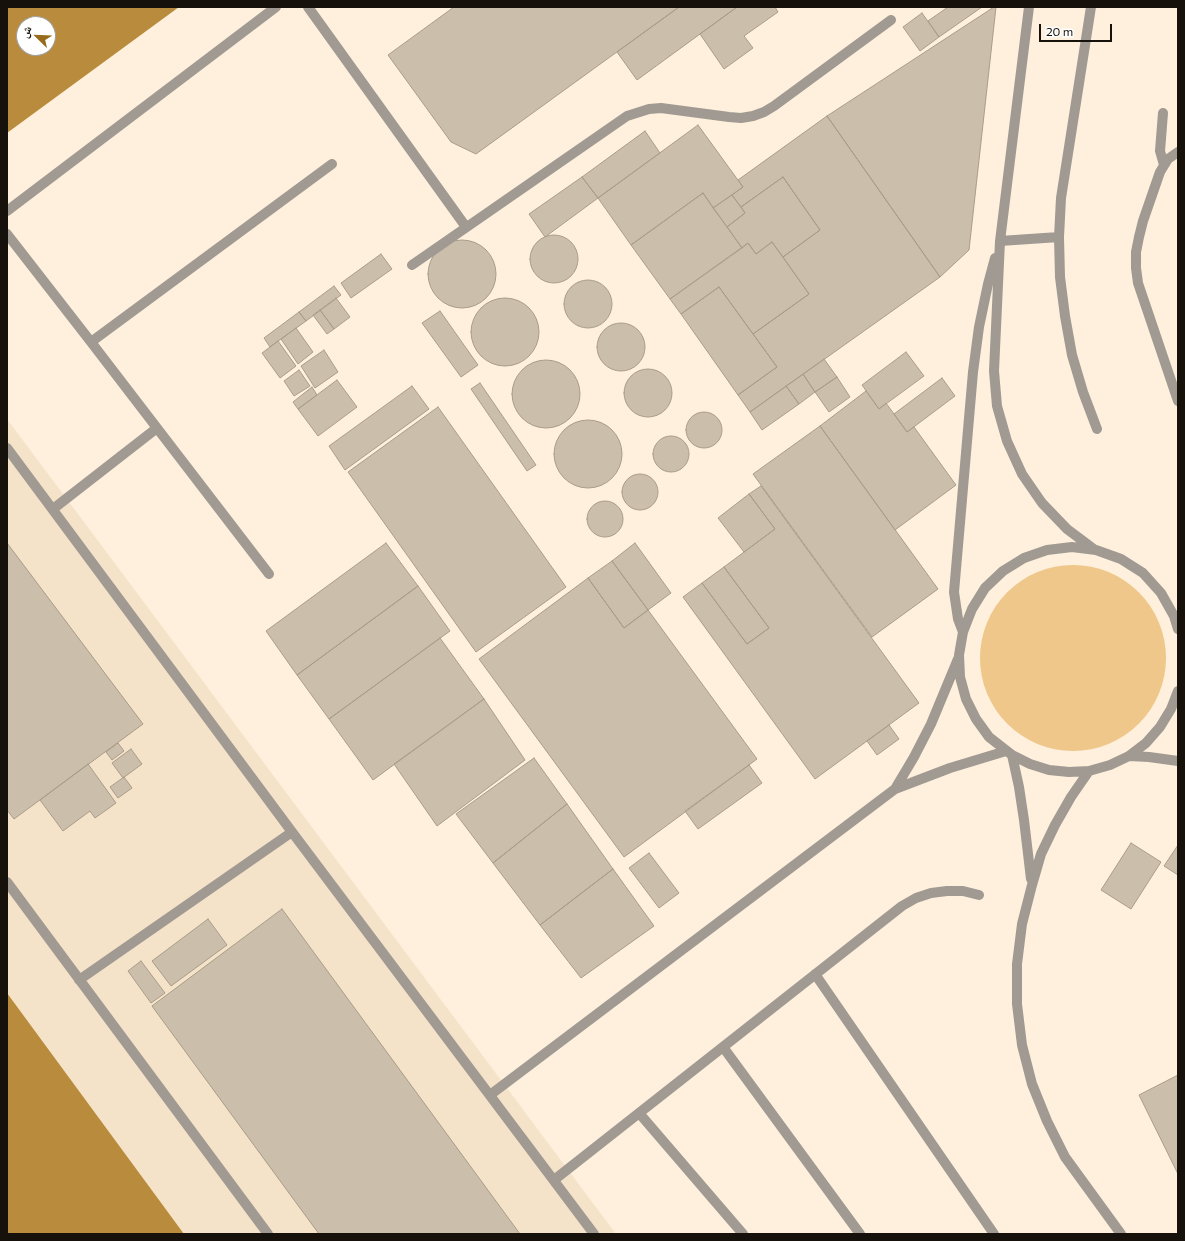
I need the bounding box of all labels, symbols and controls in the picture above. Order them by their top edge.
north arrow [16,16,56,56]
scale bar [1041,16,1114,42]
text: ش [17,24,34,39]
text: 20 m [1046,24,1073,38]

